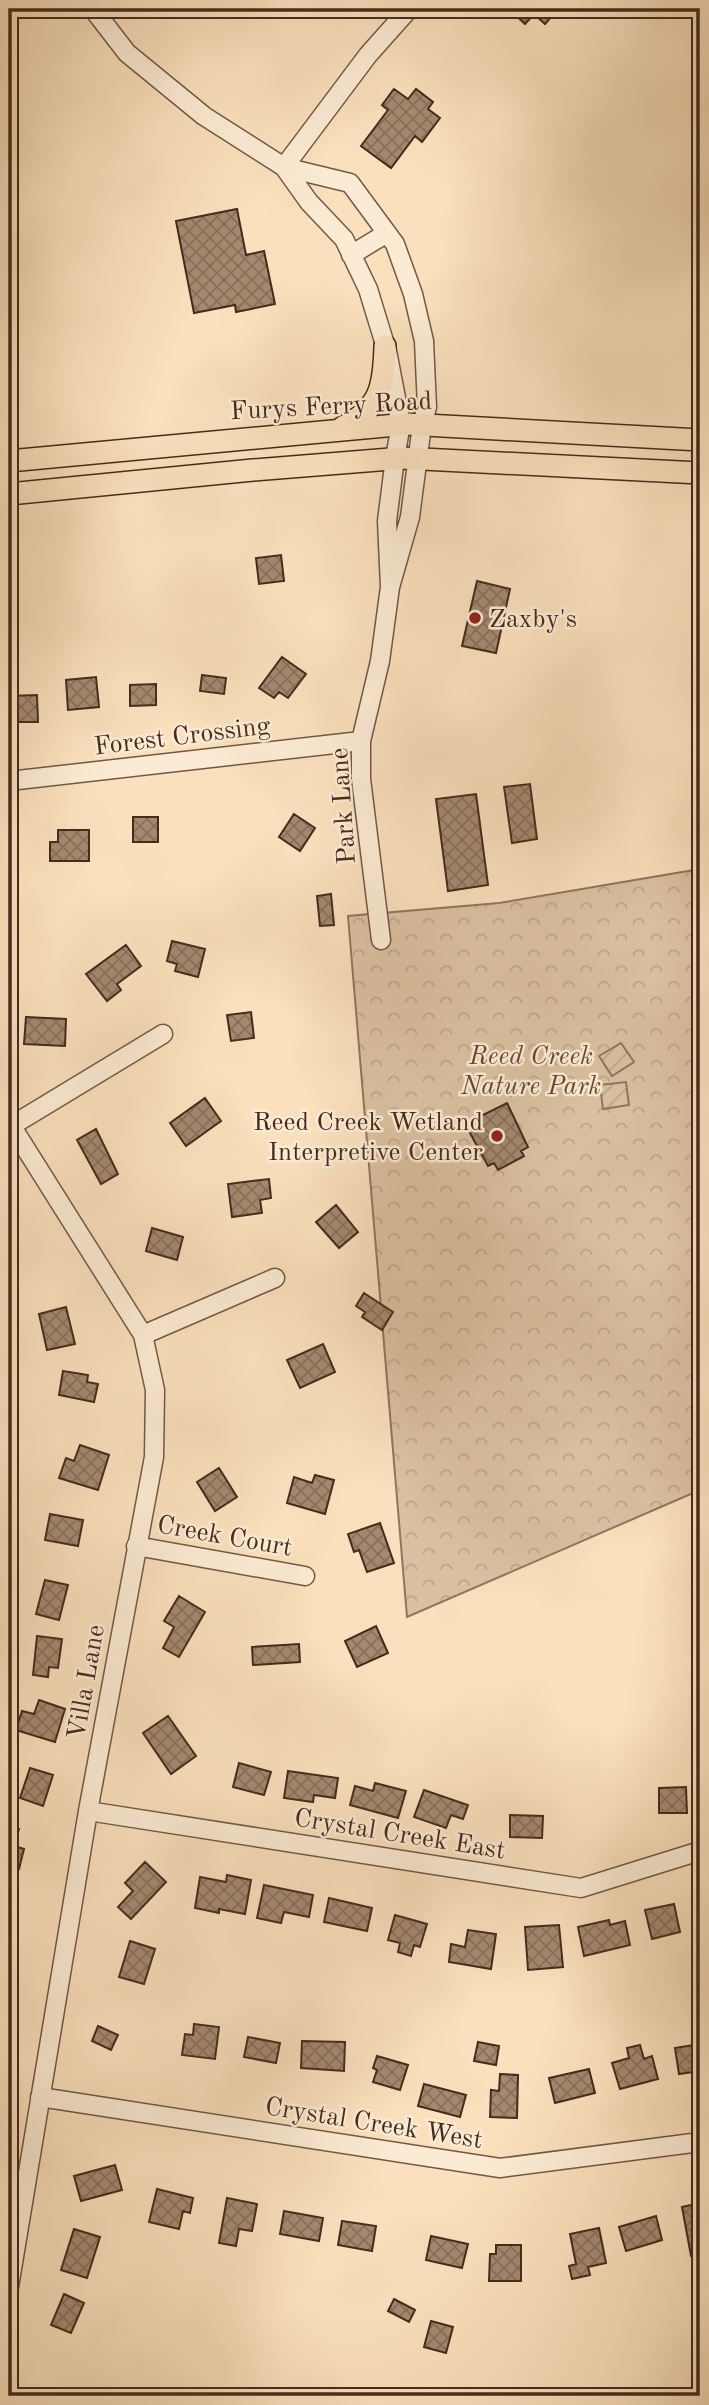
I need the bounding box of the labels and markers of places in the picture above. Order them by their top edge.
place label: Zaxby's [489,607,577,633]
marker: Zaxby's [467,610,483,626]
place label: Reed Creek Wetland Interpretive Center [253,1110,483,1166]
marker: Reed Creek Wetland Interpretive Center [489,1128,505,1144]

